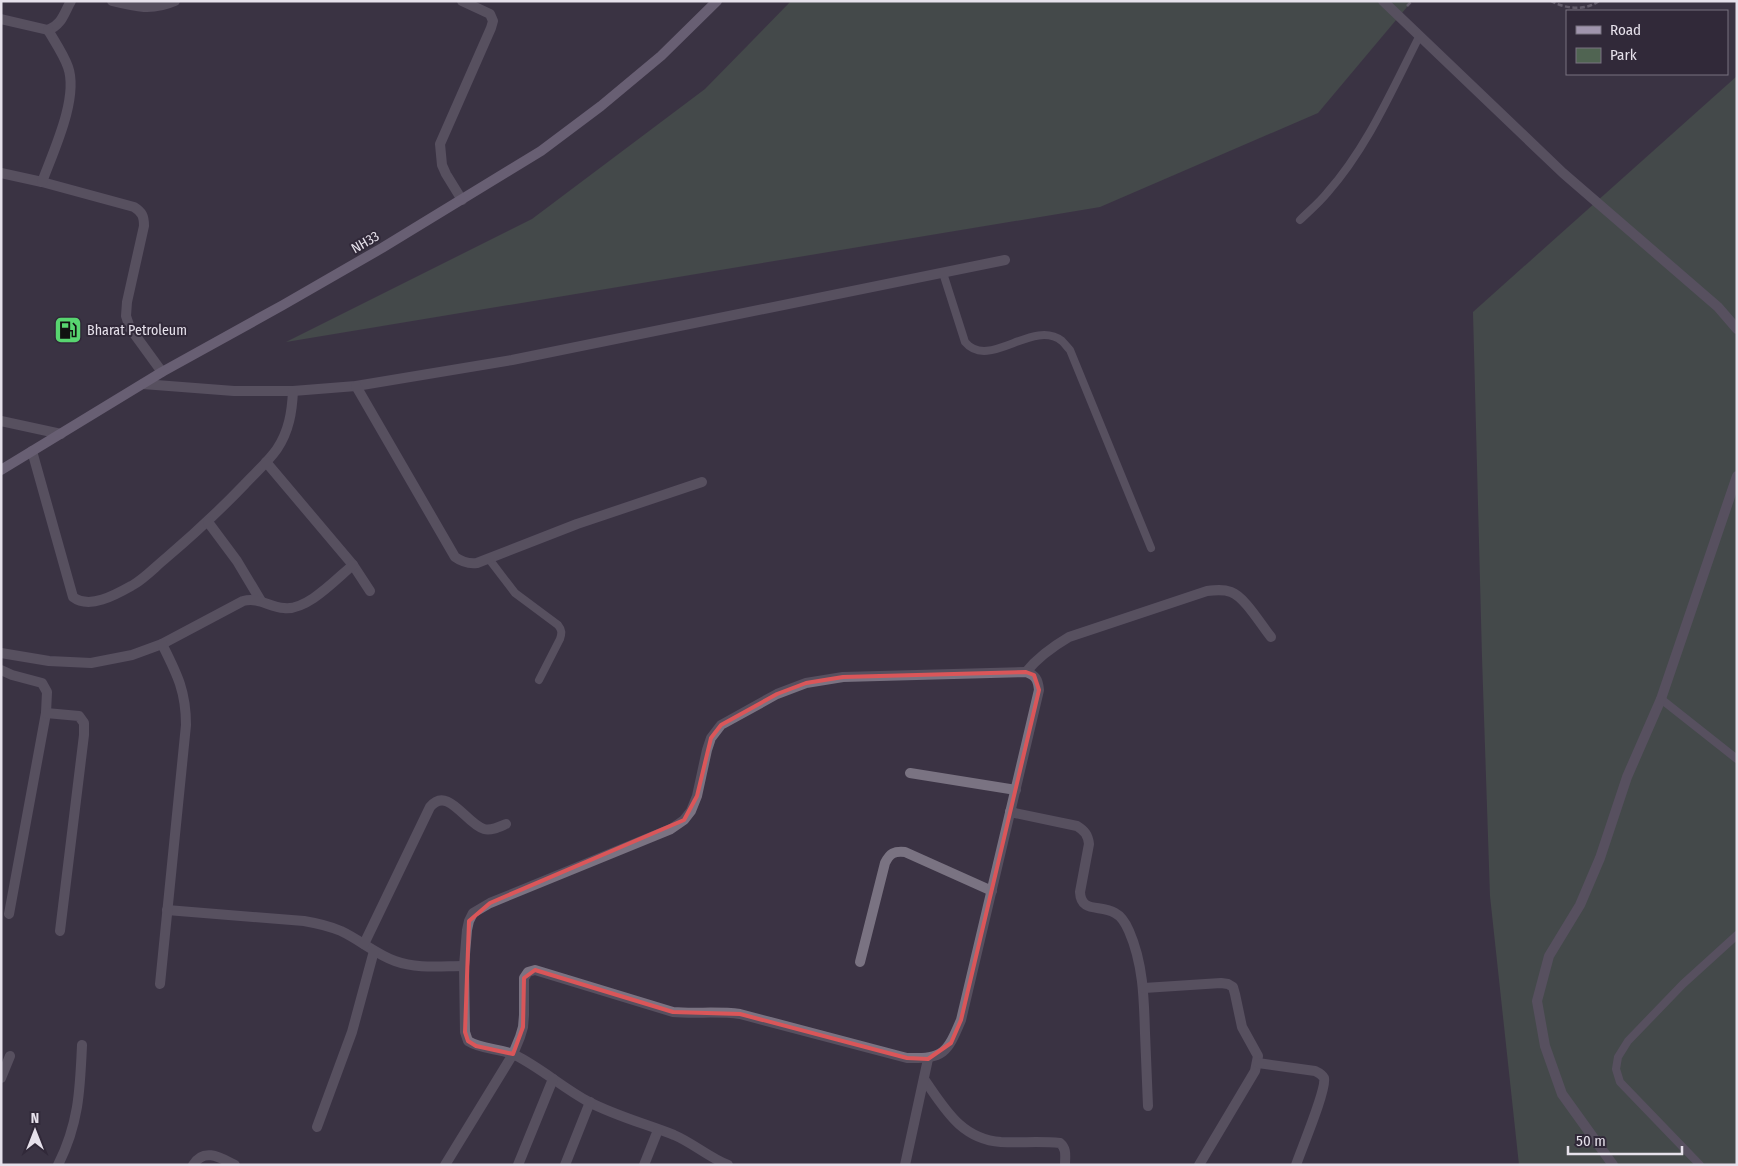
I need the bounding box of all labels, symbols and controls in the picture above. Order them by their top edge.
legend [1566,10,1728,75]
text: Road [1610,21,1641,39]
text: Park [1610,46,1637,64]
street label: NH33 [348,228,382,257]
fuel station icon: Bharat Petroleum [53,315,83,345]
place label: Bharat Petroleum [87,322,187,339]
north arrow [10,1106,60,1156]
text: N [31,1110,39,1127]
scale bar [1568,1124,1682,1156]
text: 50 m [1576,1132,1606,1150]

